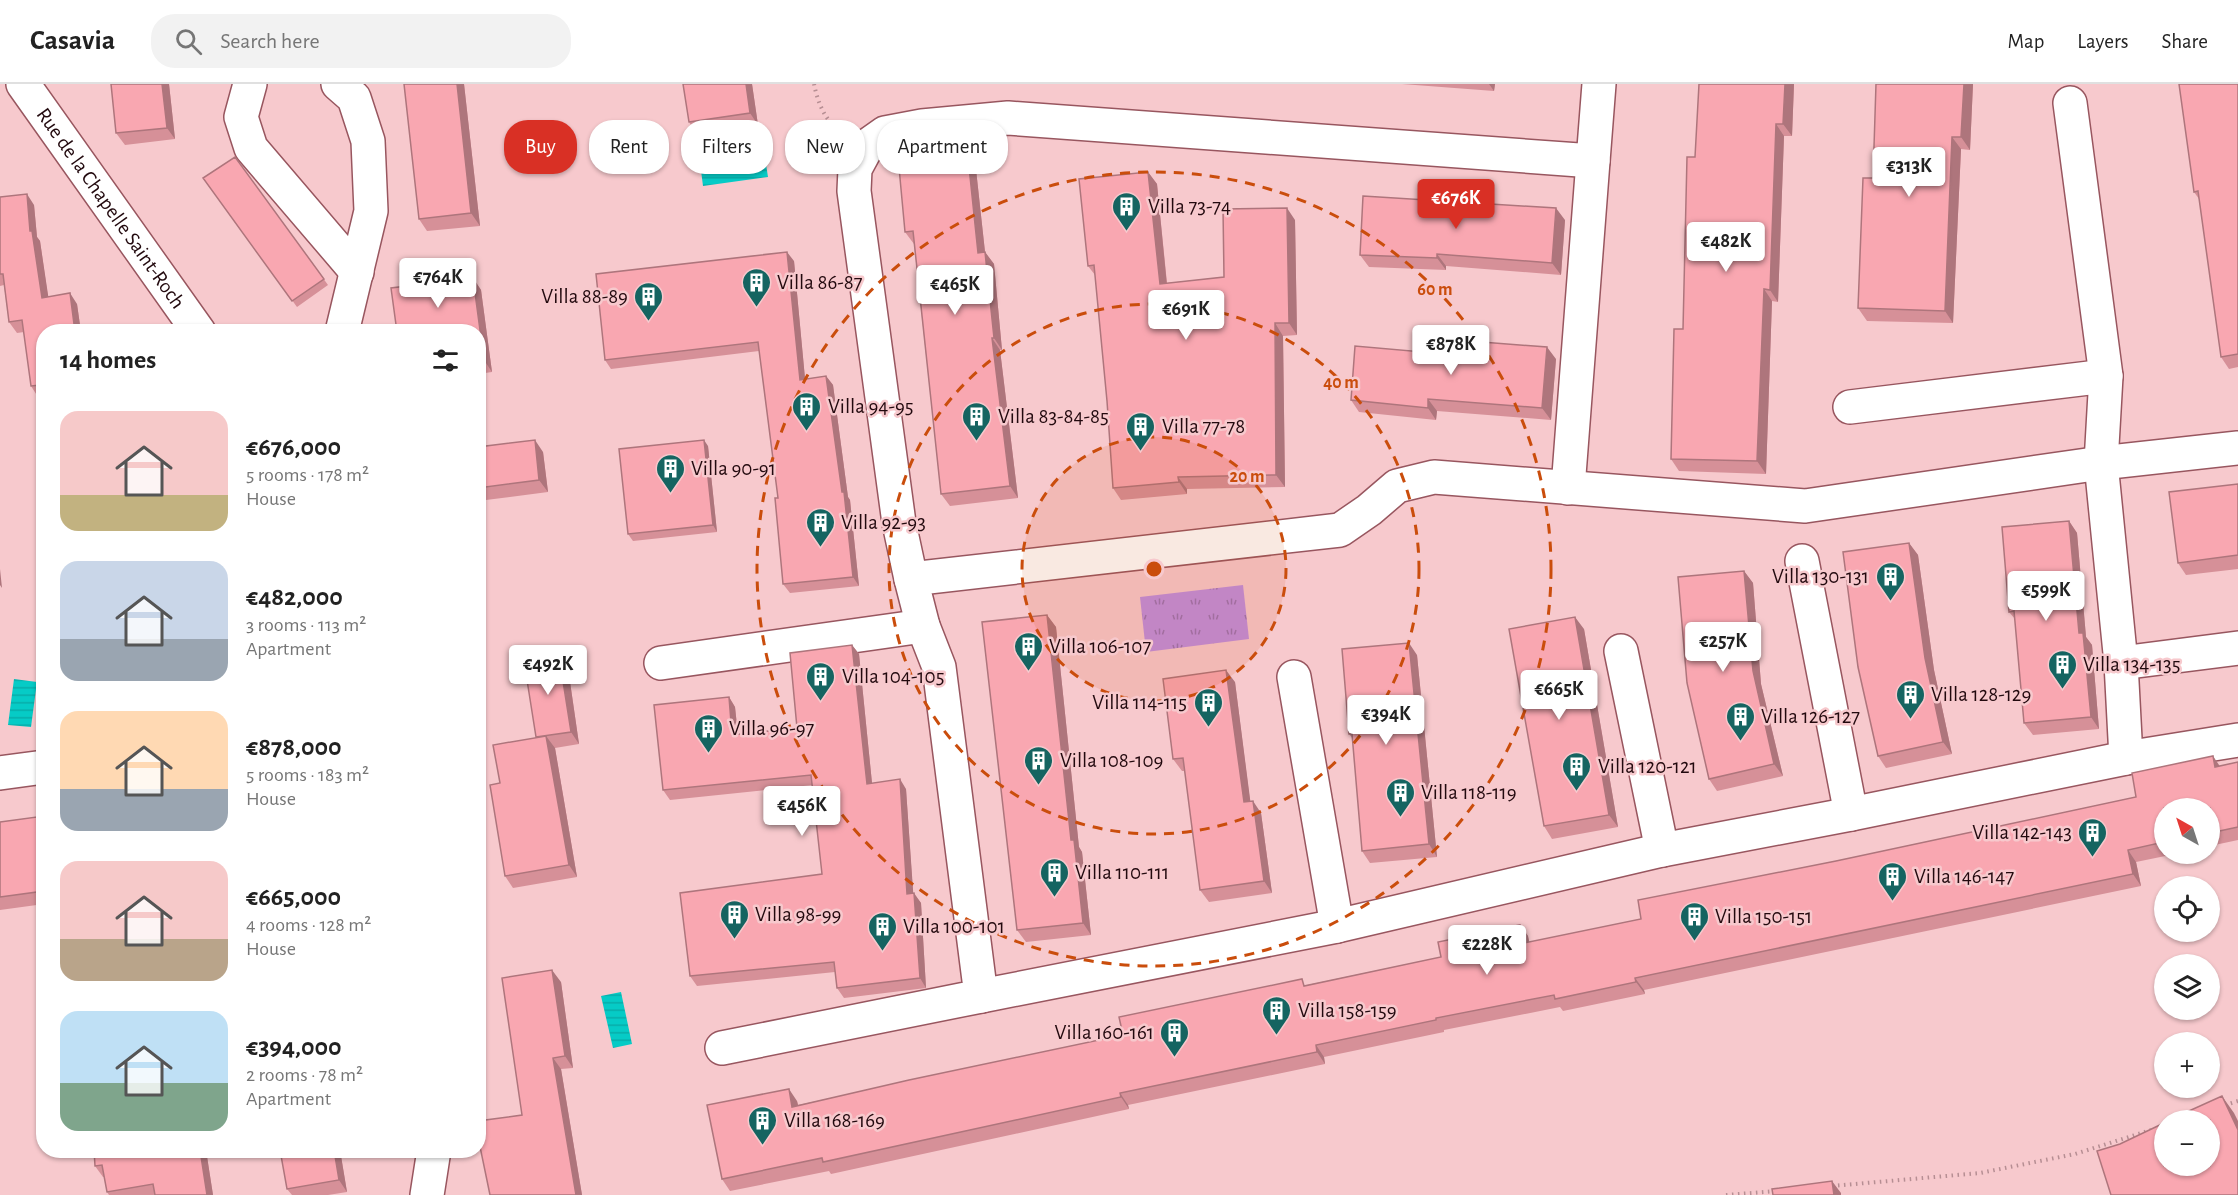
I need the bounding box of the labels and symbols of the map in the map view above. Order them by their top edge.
street label: Rue de la Chapelle Saint-Roch [33,104,189,312]
pin: €313K [1867,147,1951,198]
pin: €676K [1414,179,1498,230]
building icon: Villa 73-74 [1111,190,1143,232]
place label: Villa 73-74 [1148,196,1231,217]
pin: €482K [1684,222,1768,273]
pin: €764K [396,258,480,309]
pin: €465K [913,265,997,316]
building icon: Villa 86-87 [740,266,772,308]
place label: Villa 86-87 [777,272,863,293]
building icon: Villa 88-89 [633,280,665,322]
text: 60 m [1417,281,1453,299]
place label: Villa 88-89 [541,286,628,307]
pin: €691K [1144,290,1228,341]
pin: €878K [1409,325,1493,376]
text: 40 m [1323,374,1359,392]
building icon: Villa 94-95 [791,390,823,432]
place label: Villa 94-95 [828,396,914,417]
building icon: Villa 83-84-85 [961,400,993,442]
place label: Villa 83-84-85 [998,406,1109,427]
building icon: Villa 77-78 [1125,410,1157,452]
place label: Villa 77-78 [1162,416,1245,437]
building icon: Villa 90-91 [654,452,686,494]
place label: Villa 90-91 [691,458,776,479]
text: 20 m [1229,468,1265,486]
building icon: Villa 92-93 [804,506,836,548]
place label: Villa 92-93 [841,512,926,533]
centre of rings [1144,559,1164,579]
building icon: Villa 130-131 [1874,560,1906,602]
place label: Villa 130-131 [1772,566,1869,587]
pin: €599K [2004,571,2088,622]
pin: €257K [1681,622,1765,673]
building icon: Villa 106-107 [1012,630,1044,672]
place label: Villa 106-107 [1049,636,1151,657]
pin: €492K [506,645,590,696]
building icon: Villa 134-135 [2046,648,2078,690]
place label: Villa 134-135 [2083,654,2181,675]
building icon: Villa 104-105 [805,660,837,702]
place label: Villa 104-105 [842,666,944,687]
pin: €665K [1517,670,1601,721]
building icon: Villa 128-129 [1894,678,1926,720]
place label: Villa 128-129 [1931,684,2031,705]
building icon: Villa 114-115 [1192,686,1224,728]
place label: Villa 114-115 [1092,692,1187,713]
pin: €394K [1344,695,1428,746]
building icon: Villa 126-127 [1724,700,1756,742]
place label: Villa 126-127 [1761,706,1860,727]
building icon: Villa 96-97 [692,712,724,754]
place label: Villa 96-97 [729,718,815,739]
building icon: Villa 108-109 [1023,744,1055,786]
place label: Villa 108-109 [1060,750,1163,771]
building icon: Villa 120-121 [1561,750,1593,792]
place label: Villa 120-121 [1598,756,1697,777]
building icon: Villa 118-119 [1384,776,1416,818]
place label: Villa 118-119 [1421,782,1517,803]
pin: €456K [760,786,844,837]
north arrow [2154,798,2220,864]
building icon: Villa 142-143 [2077,816,2109,858]
place label: Villa 142-143 [1972,822,2072,843]
building icon: Villa 110-111 [1038,856,1070,898]
building icon: Villa 146-147 [1877,860,1909,902]
place label: Villa 110-111 [1075,862,1169,883]
place label: Villa 146-147 [1914,866,2014,887]
building icon: Villa 98-99 [718,898,750,940]
building icon: Villa 150-151 [1678,900,1710,942]
place label: Villa 98-99 [755,904,841,925]
place label: Villa 150-151 [1715,906,1812,927]
building icon: Villa 100-101 [866,910,898,952]
place label: Villa 100-101 [903,916,1005,937]
pin: €228K [1445,925,1529,976]
building icon: Villa 158-159 [1261,994,1293,1036]
place label: Villa 158-159 [1298,1000,1397,1021]
building icon: Villa 160-161 [1159,1016,1191,1058]
place label: Villa 160-161 [1055,1022,1154,1043]
building icon: Villa 168-169 [747,1104,779,1146]
place label: Villa 168-169 [784,1110,885,1131]

